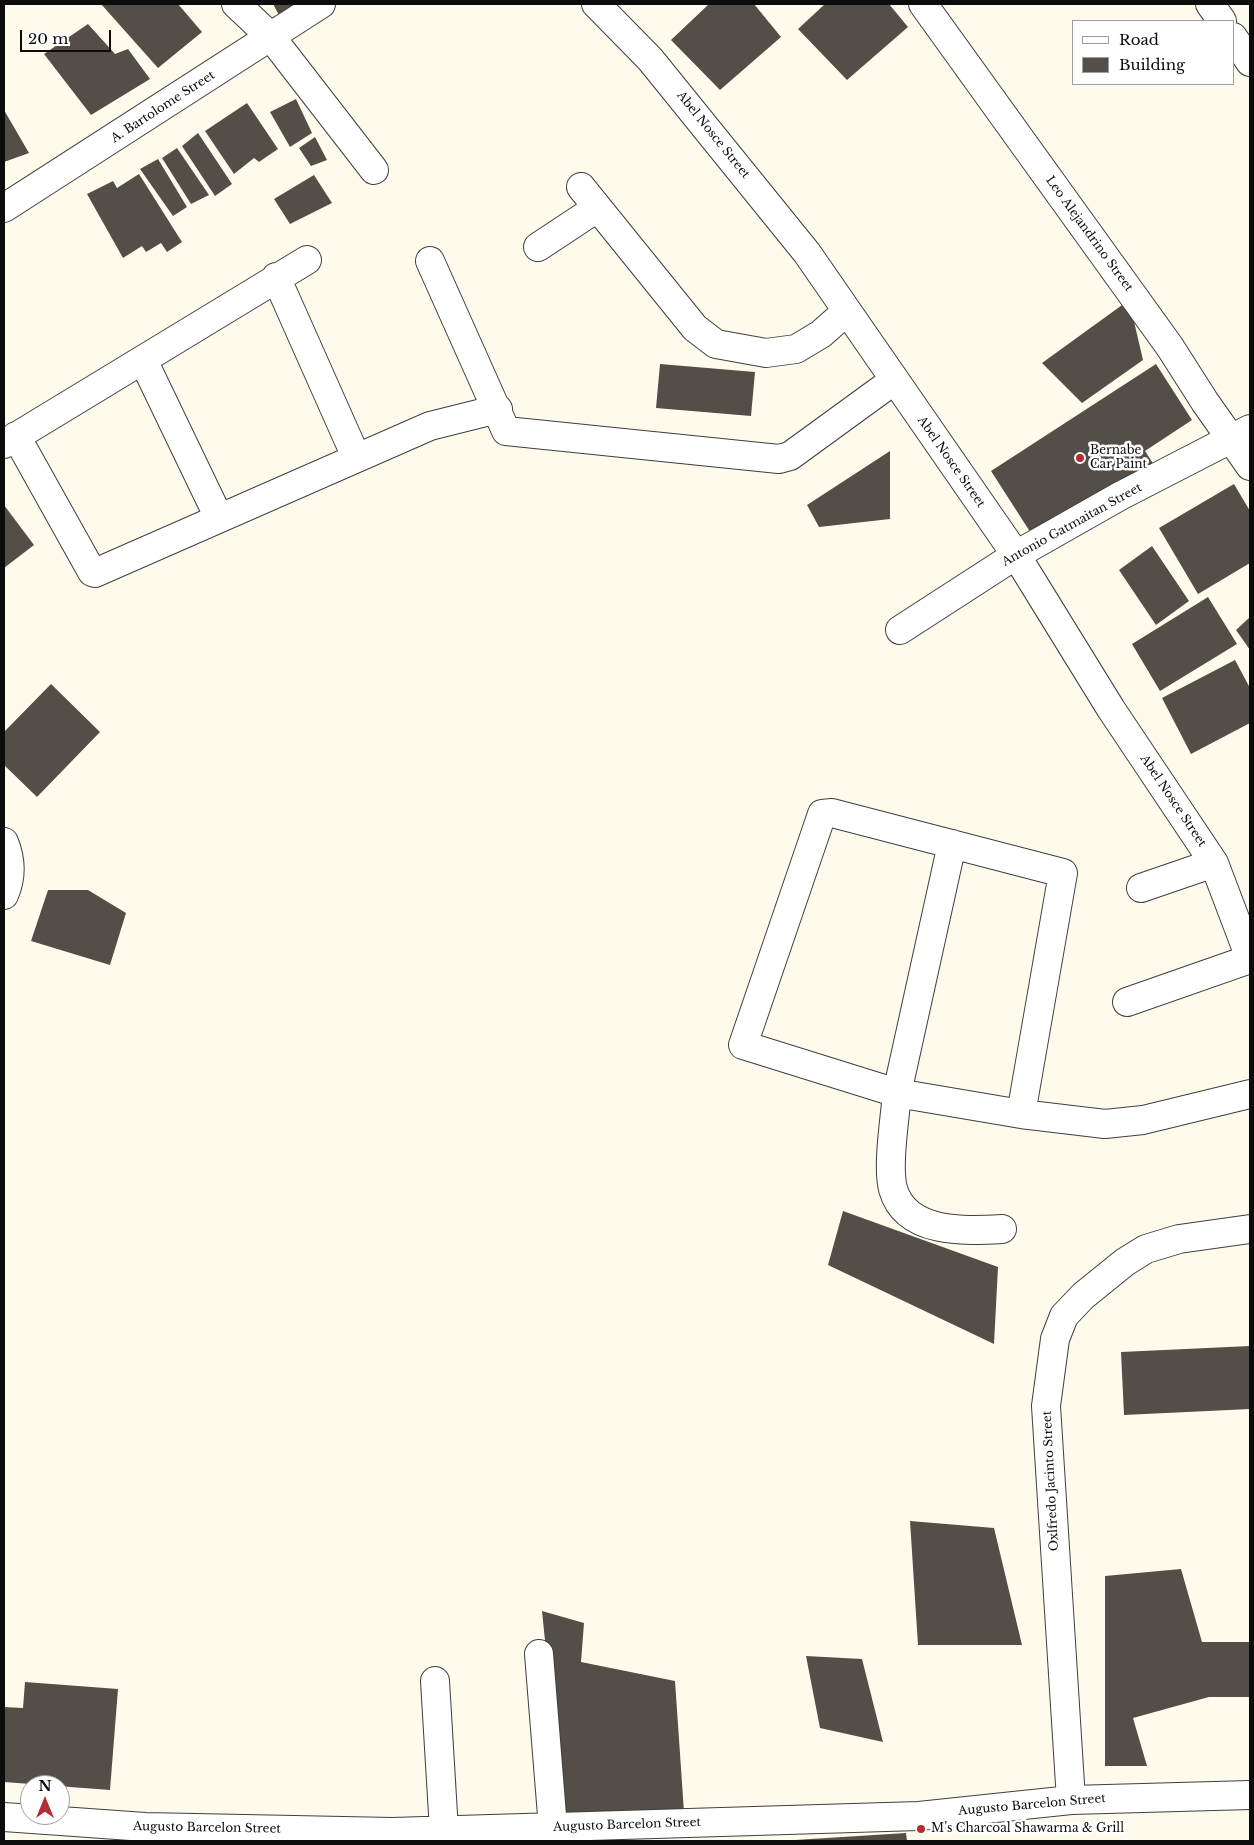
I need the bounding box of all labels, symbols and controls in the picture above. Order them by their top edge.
scale bar [22,20,114,52]
legend [1072,20,1234,85]
text: 20 m [28,29,68,48]
text: Road [1119,30,1159,49]
text: Building [1119,55,1185,74]
street label: A. Bartolome Street [108,68,218,146]
street label: Abel Nosce Street [673,89,753,181]
street label: Leo Alejandrino Street [1042,174,1136,294]
street label: Abel Nosce Street [914,414,988,510]
place label: Bernabe Car Paint [1090,444,1147,472]
marker: Bernabe Car Paint [1074,452,1086,464]
street label: Antonio Gatmaitan Street [1000,480,1144,570]
street label: Abel Nosce Street [1137,752,1209,850]
street label: Oxlfredo Jacinto Street [1040,1410,1062,1552]
north arrow [20,1775,70,1825]
text: N [38,1777,52,1795]
street label: Augusto Barcelon Street [958,1791,1106,1819]
street label: Augusto Barcelon Street [553,1815,701,1835]
street label: Augusto Barcelon Street [133,1820,281,1836]
place label: M’s Charcoal Shawarma & Grill [931,1822,1124,1836]
marker: M’s Charcoal Shawarma & Grill [915,1823,927,1835]

